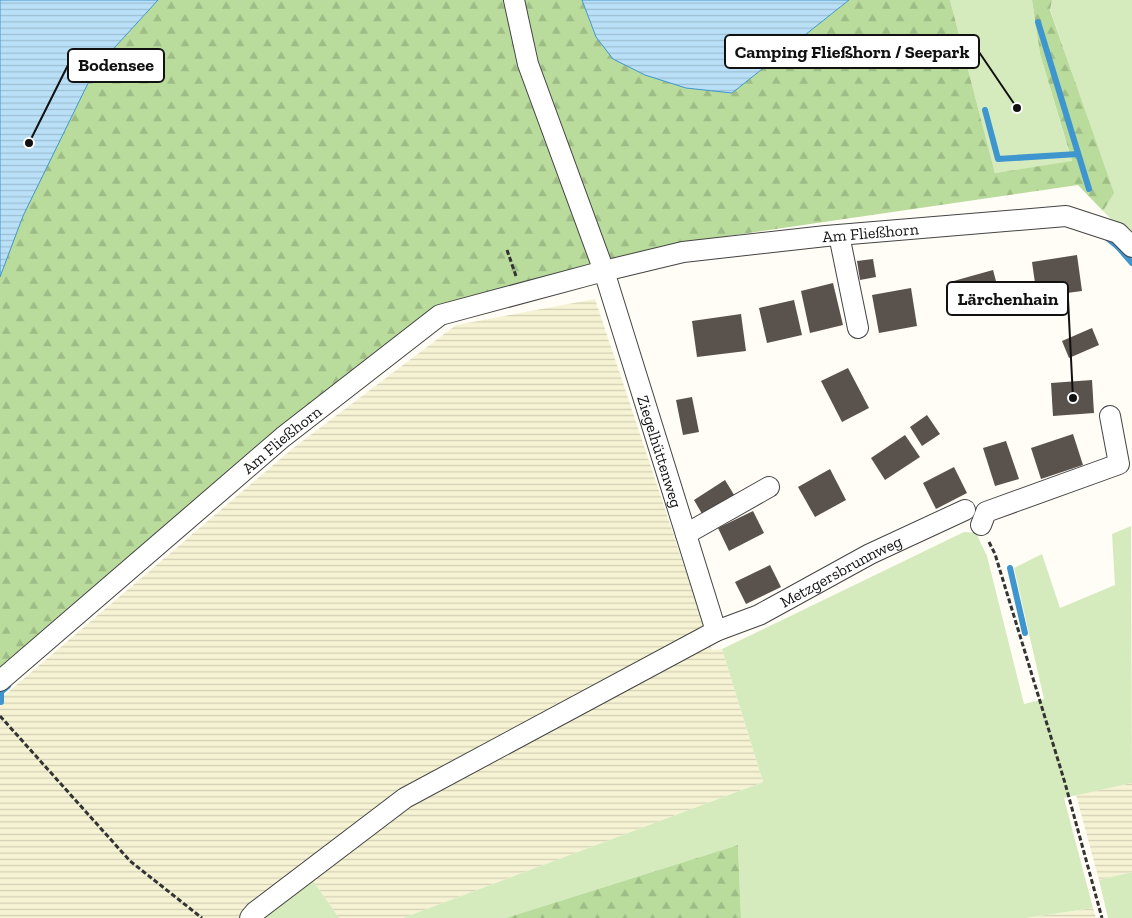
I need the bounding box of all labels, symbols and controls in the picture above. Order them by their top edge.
callout: Camping Fließhorn / Seepark [725,35,979,68]
text: Camping Fließhorn / Seepark [735,41,969,63]
callout: Bodensee [68,49,164,82]
text: Bodensee [78,54,154,76]
street label: Am Fließhorn [821,219,920,246]
callout: Lärchenhain [947,282,1068,315]
text: Lärchenhain [957,288,1059,310]
street label: Ziegelhüttenweg [634,393,687,510]
street label: Am Fließhorn [238,401,326,477]
street label: Metzgersbrunnweg [776,531,905,611]

